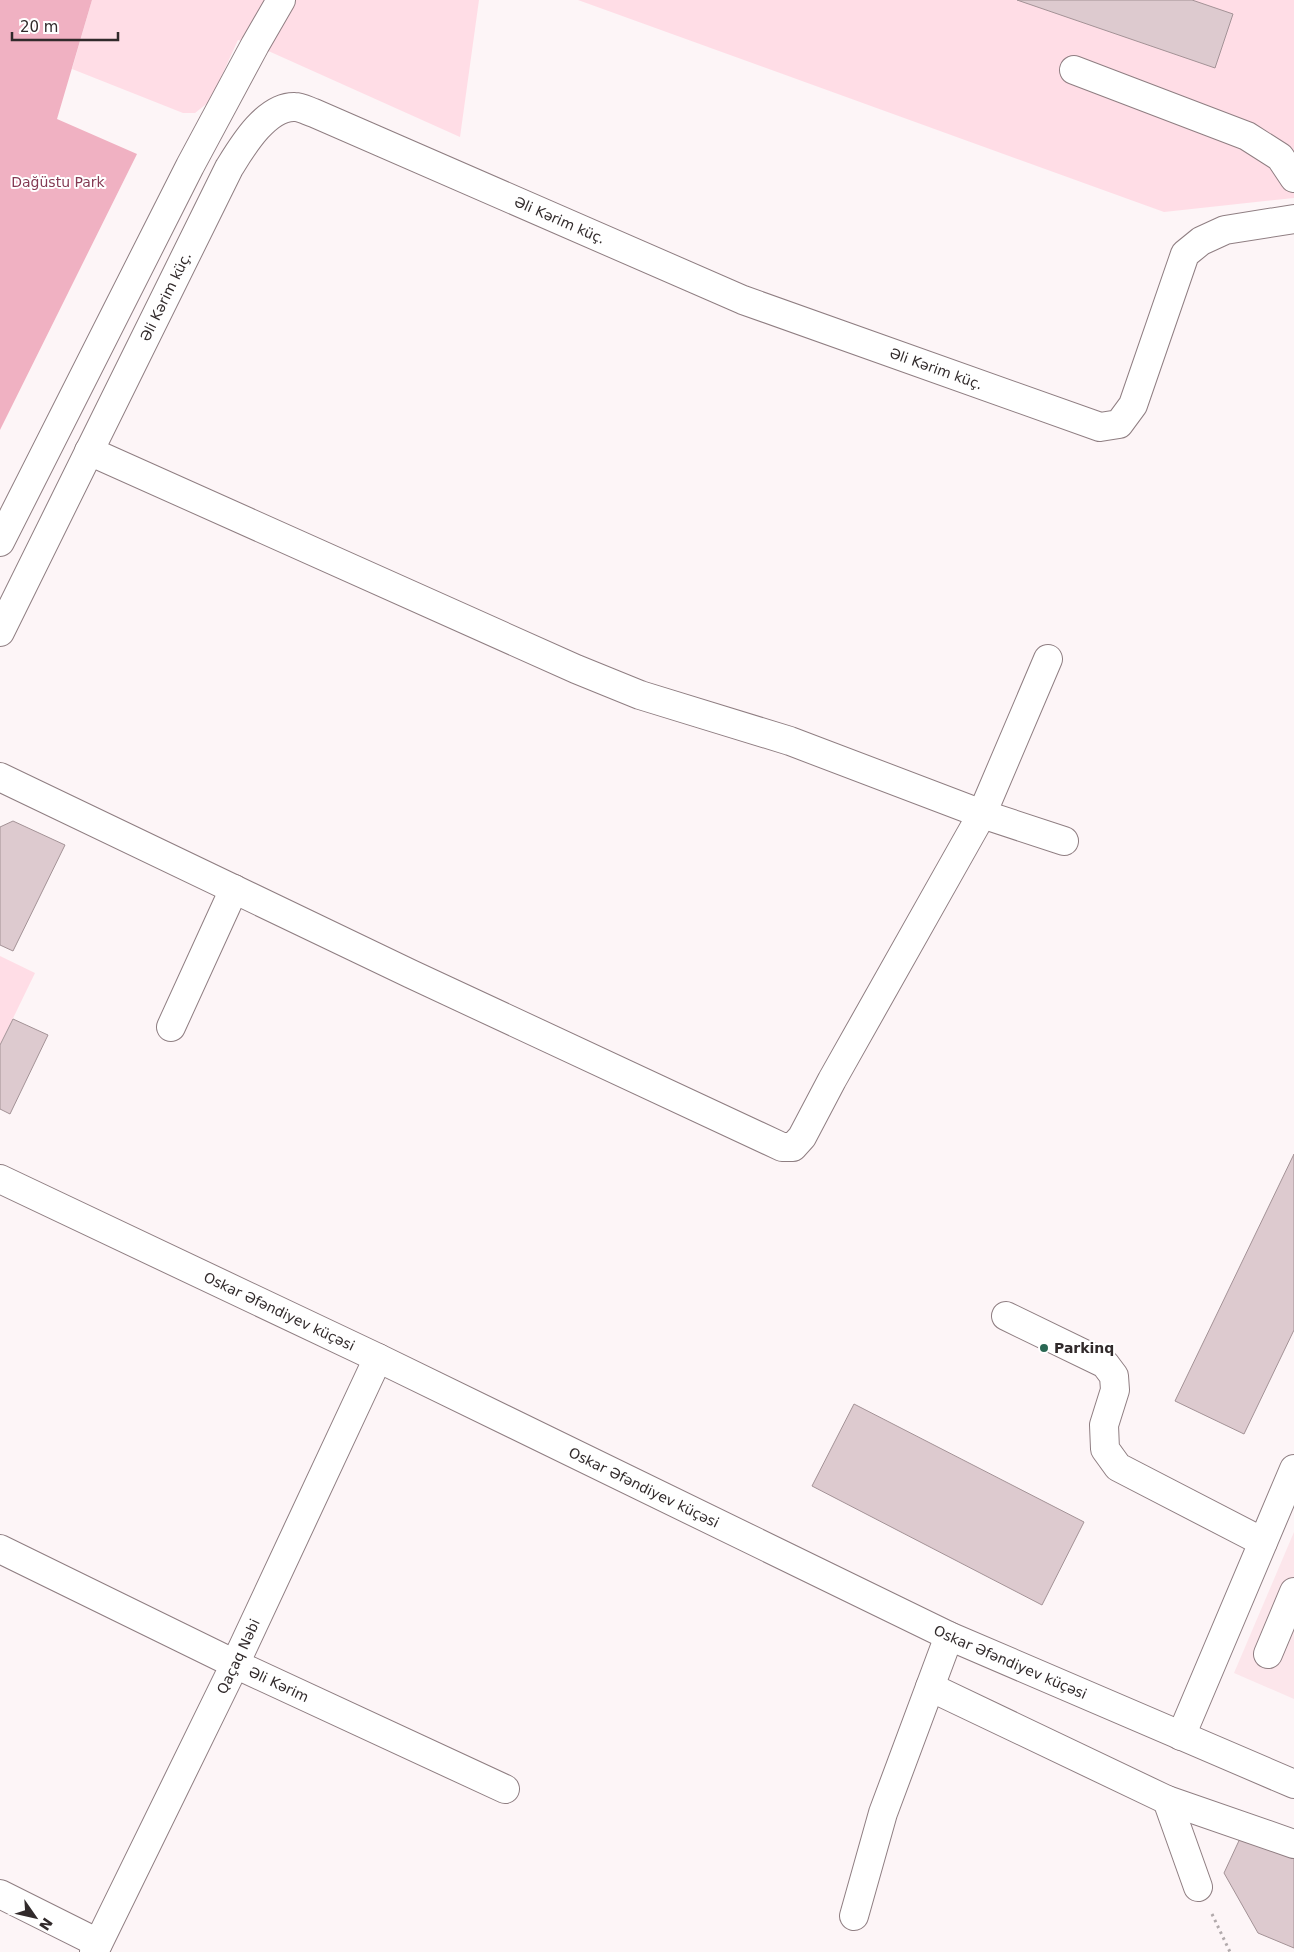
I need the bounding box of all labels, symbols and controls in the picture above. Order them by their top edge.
scale bar [12,10,119,42]
text: 20 m [20,18,58,36]
park label: Dağüstu Park [11,174,106,190]
street label: Əli Kərim küç. [512,193,608,247]
street label: Əli Kərim küç. [137,249,194,344]
street label: Əli Kərim küç. [887,345,985,393]
street label: Oskar Əfəndiyev küçəsi [201,1269,357,1354]
place label: Parkinq [1054,1340,1114,1356]
marker: Parkinq [1038,1342,1050,1354]
street label: Oskar Əfəndiyev küçəsi [566,1444,722,1531]
street label: Qaçaq Nəbi [214,1616,263,1696]
street label: Oskar Əfəndiyev küçəsi [931,1622,1089,1702]
street label: Əli Kərim [246,1664,311,1705]
north arrow [10,1892,60,1942]
text: N [36,1915,56,1934]

